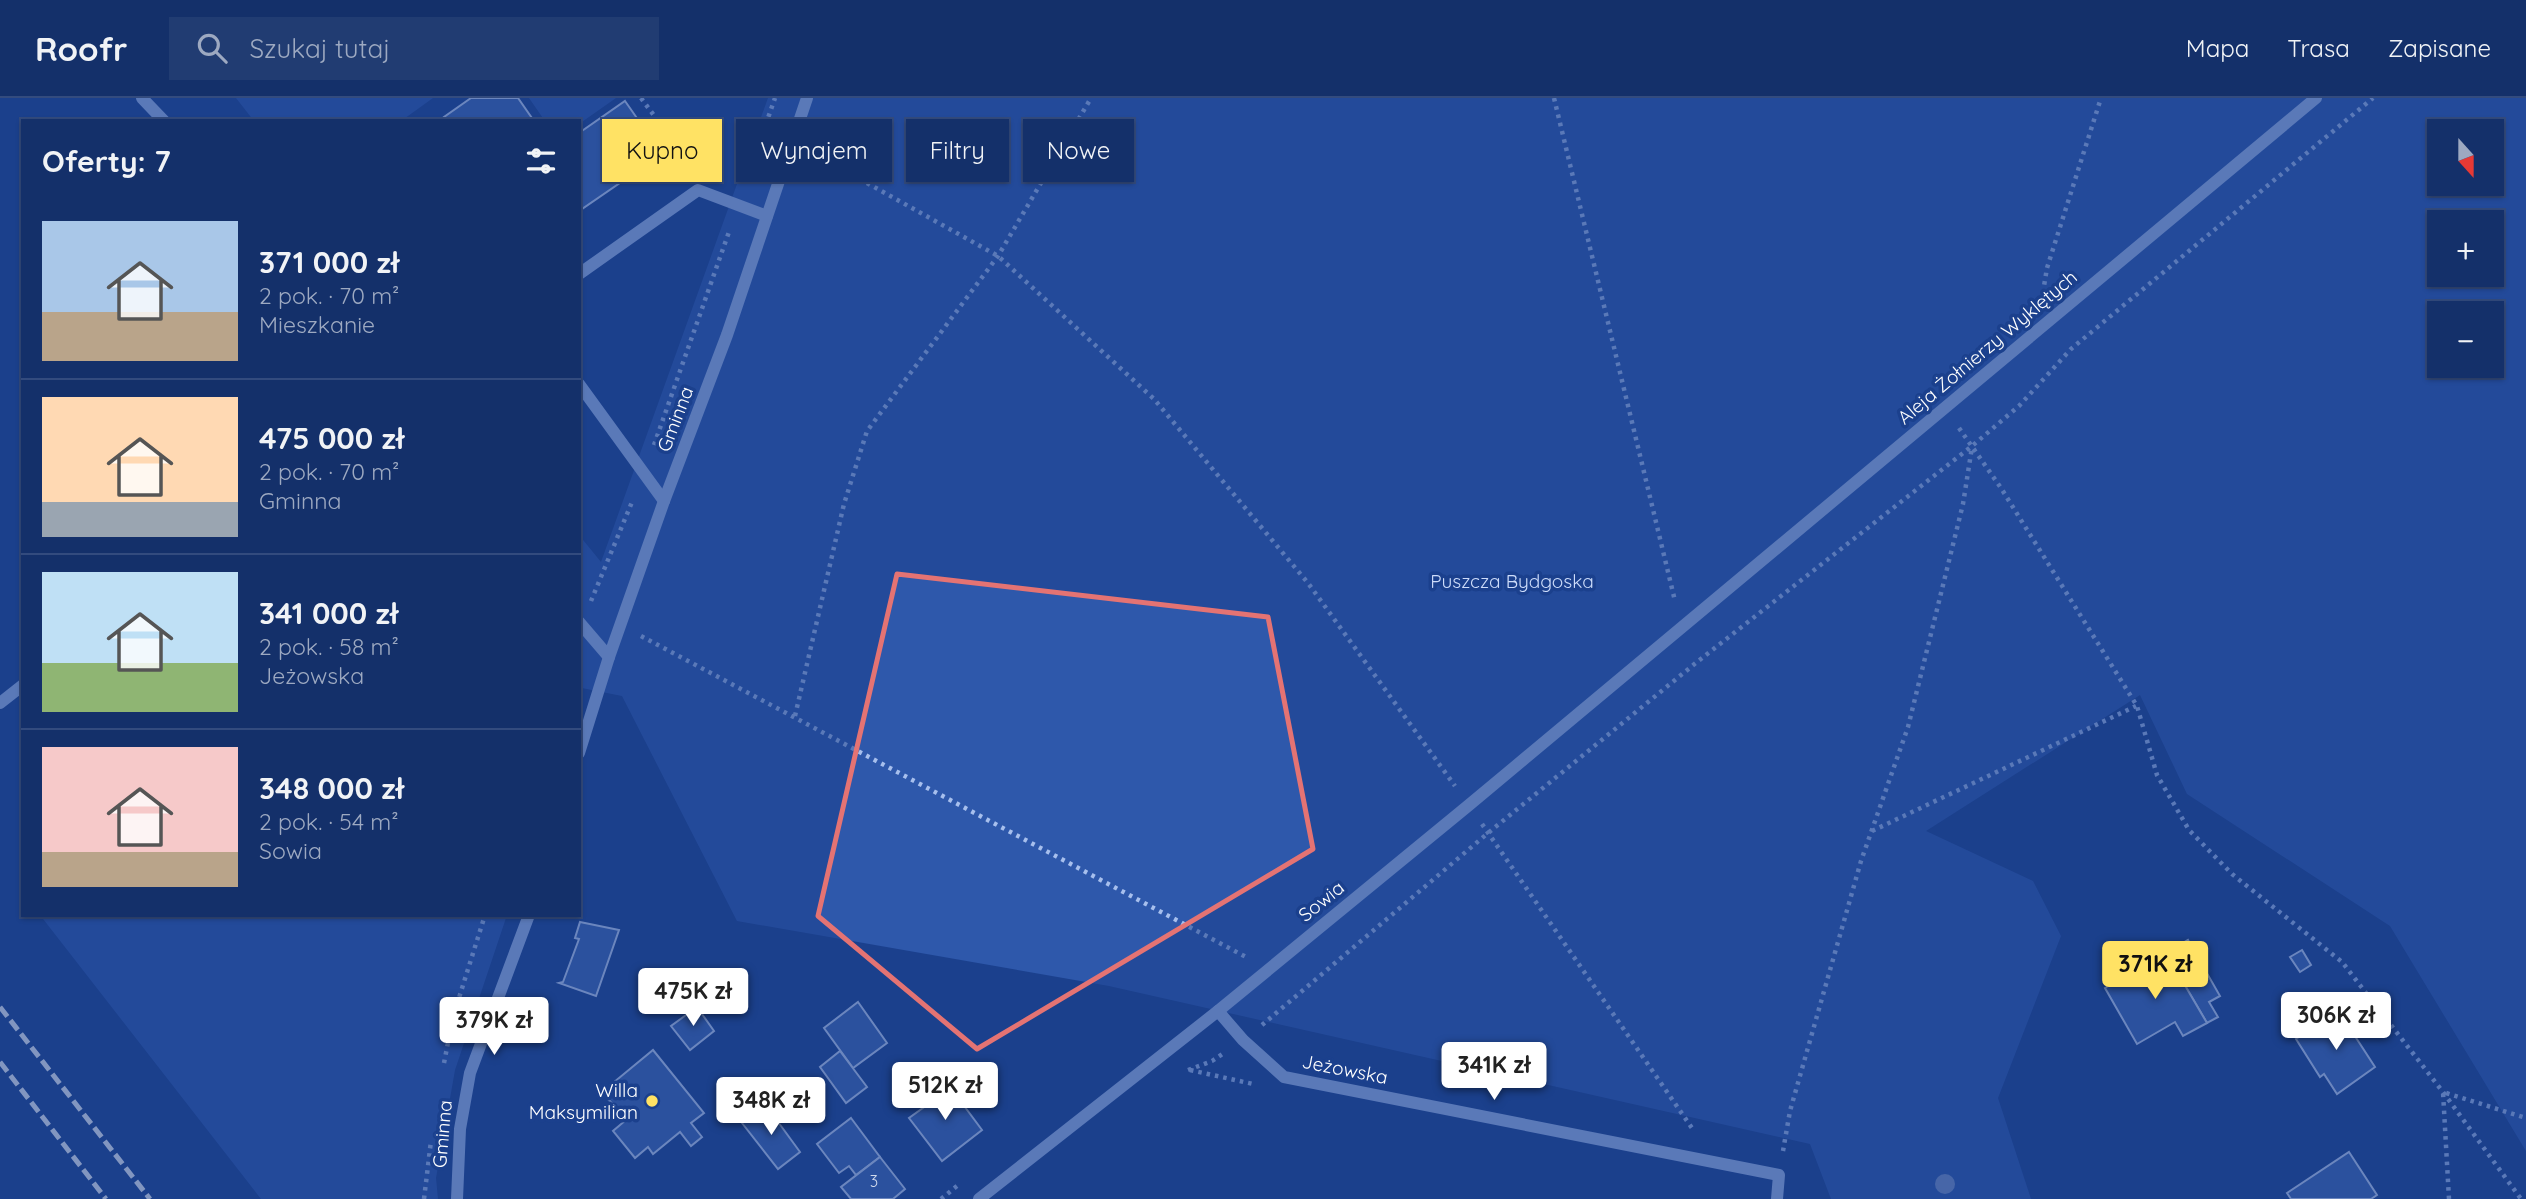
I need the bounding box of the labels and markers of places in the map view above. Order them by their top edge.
pin: 371K zł [2090,942,2220,1001]
pin: 475K zł [628,968,758,1028]
pin: 306K zł [2271,992,2401,1052]
pin: 379K zł [429,998,559,1057]
pin: 341K zł [1429,1042,1559,1102]
pin: 512K zł [880,1062,1010,1122]
pin: 348K zł [706,1077,836,1137]
place label: Willa Maksymilian [529,1078,638,1124]
marker: Willa Maksymilian [644,1093,660,1109]

